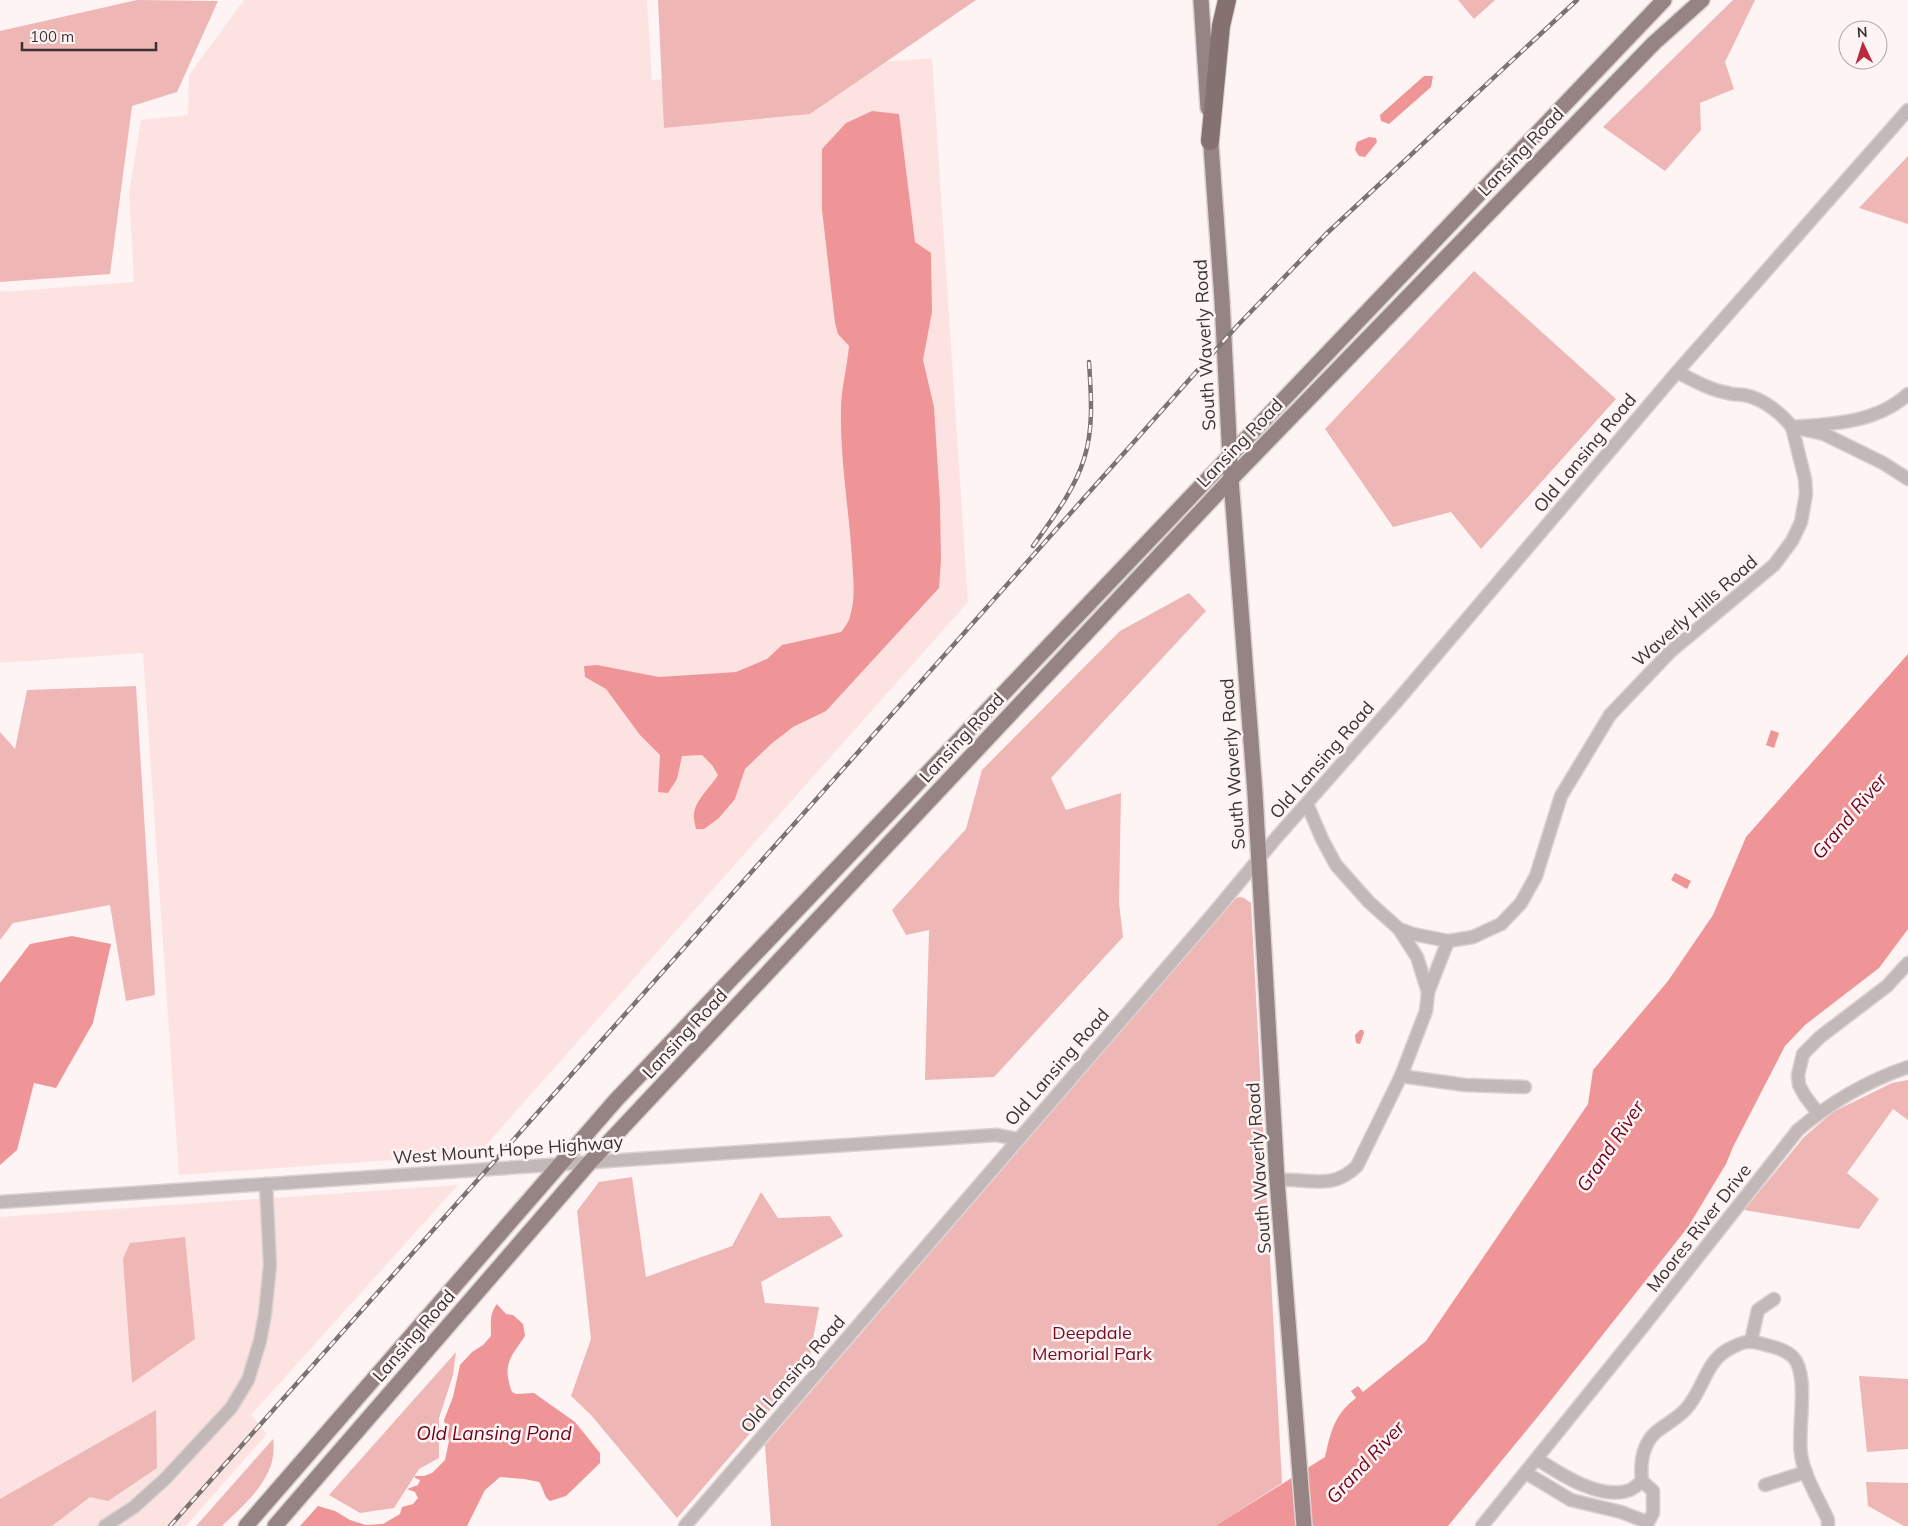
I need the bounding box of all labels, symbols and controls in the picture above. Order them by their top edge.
scale bar [22,20,156,52]
north arrow [1838,20,1888,70]
text: N [1856,23,1868,41]
text: 100 m [30,27,74,46]
street label: Lansing Road [1473,102,1569,201]
street label: South Waverly Road [1189,259,1220,431]
street label: Old Lansing Road [1528,388,1641,517]
street label: Lansing Road [1192,393,1288,492]
street label: Waverly Hills Road [1627,550,1762,671]
street label: South Waverly Road [1215,678,1250,850]
street label: Lansing Road [914,688,1009,787]
street label: Old Lansing Road [1264,696,1379,823]
water label: Grand River [1806,767,1892,864]
street label: Lansing Road [637,984,732,1083]
street label: Old Lansing Road [999,1003,1114,1130]
street label: South Waverly Road [1241,1082,1276,1254]
water label: Grand River [1571,1095,1650,1196]
street label: West Mount Hope Highway [392,1130,624,1169]
street label: Moores River Drive [1641,1159,1756,1296]
street label: Lansing Road [367,1285,460,1386]
street label: Old Lansing Road [735,1310,850,1437]
park label: Deepdale Memorial Park [1032,1321,1153,1365]
water label: Grand River [1321,1415,1410,1508]
water label: Old Lansing Pond [416,1421,572,1445]

